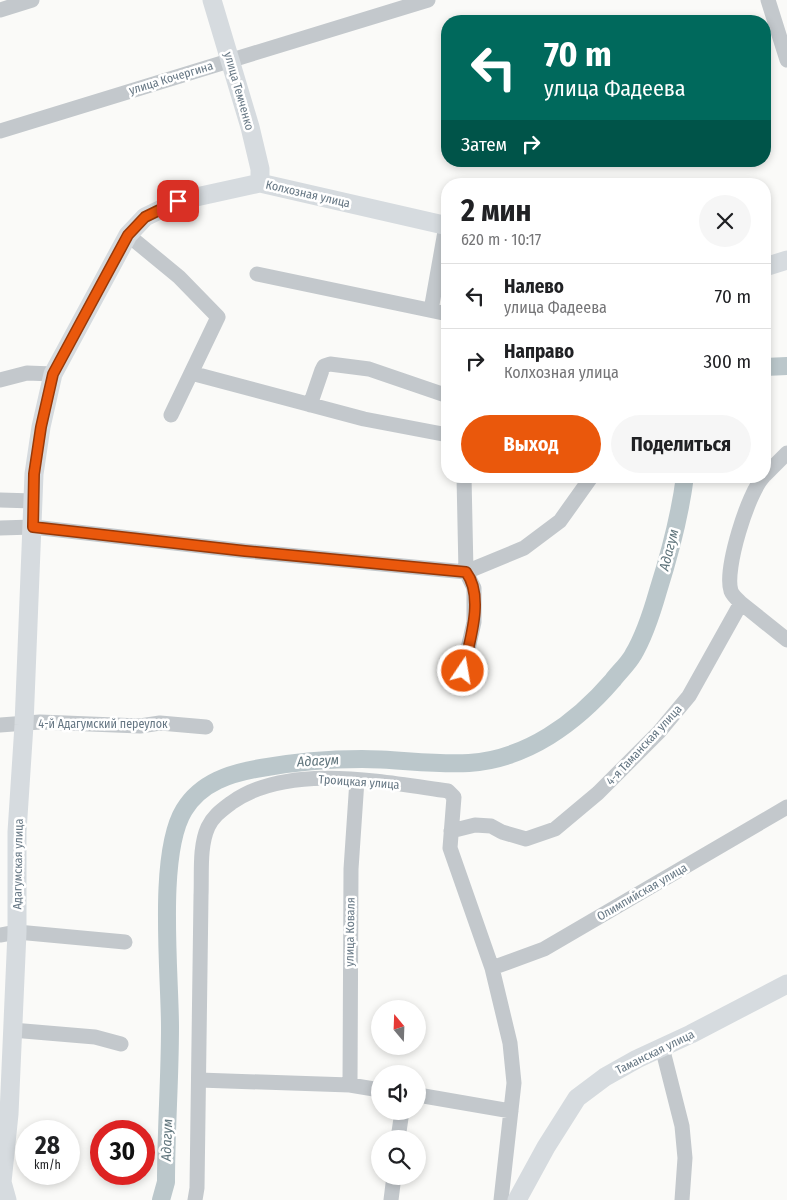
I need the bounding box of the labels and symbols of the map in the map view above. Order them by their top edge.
street label: улица Темченко [221,50,257,132]
street label: улица Кочергина [127,59,215,97]
street label: Колхозная улица [264,177,352,211]
pin [157,180,199,222]
water label: Адагум [655,527,682,574]
position arrow [436,644,488,696]
street label: 4-я Таманская улица [603,702,685,788]
street label: 4-й Адагумский переулок [38,717,168,731]
water label: Адагум [295,751,340,771]
street label: Троицкая улица [318,772,400,792]
street label: Адагумская улица [10,818,26,910]
street label: Олимпийская улица [594,860,690,924]
street label: улица Коваля [342,897,358,967]
north arrow [371,1000,426,1055]
street label: Таманская улица [613,1027,697,1077]
water label: Адагум [158,1119,176,1162]
speed limit sign: 30 [90,1120,155,1185]

